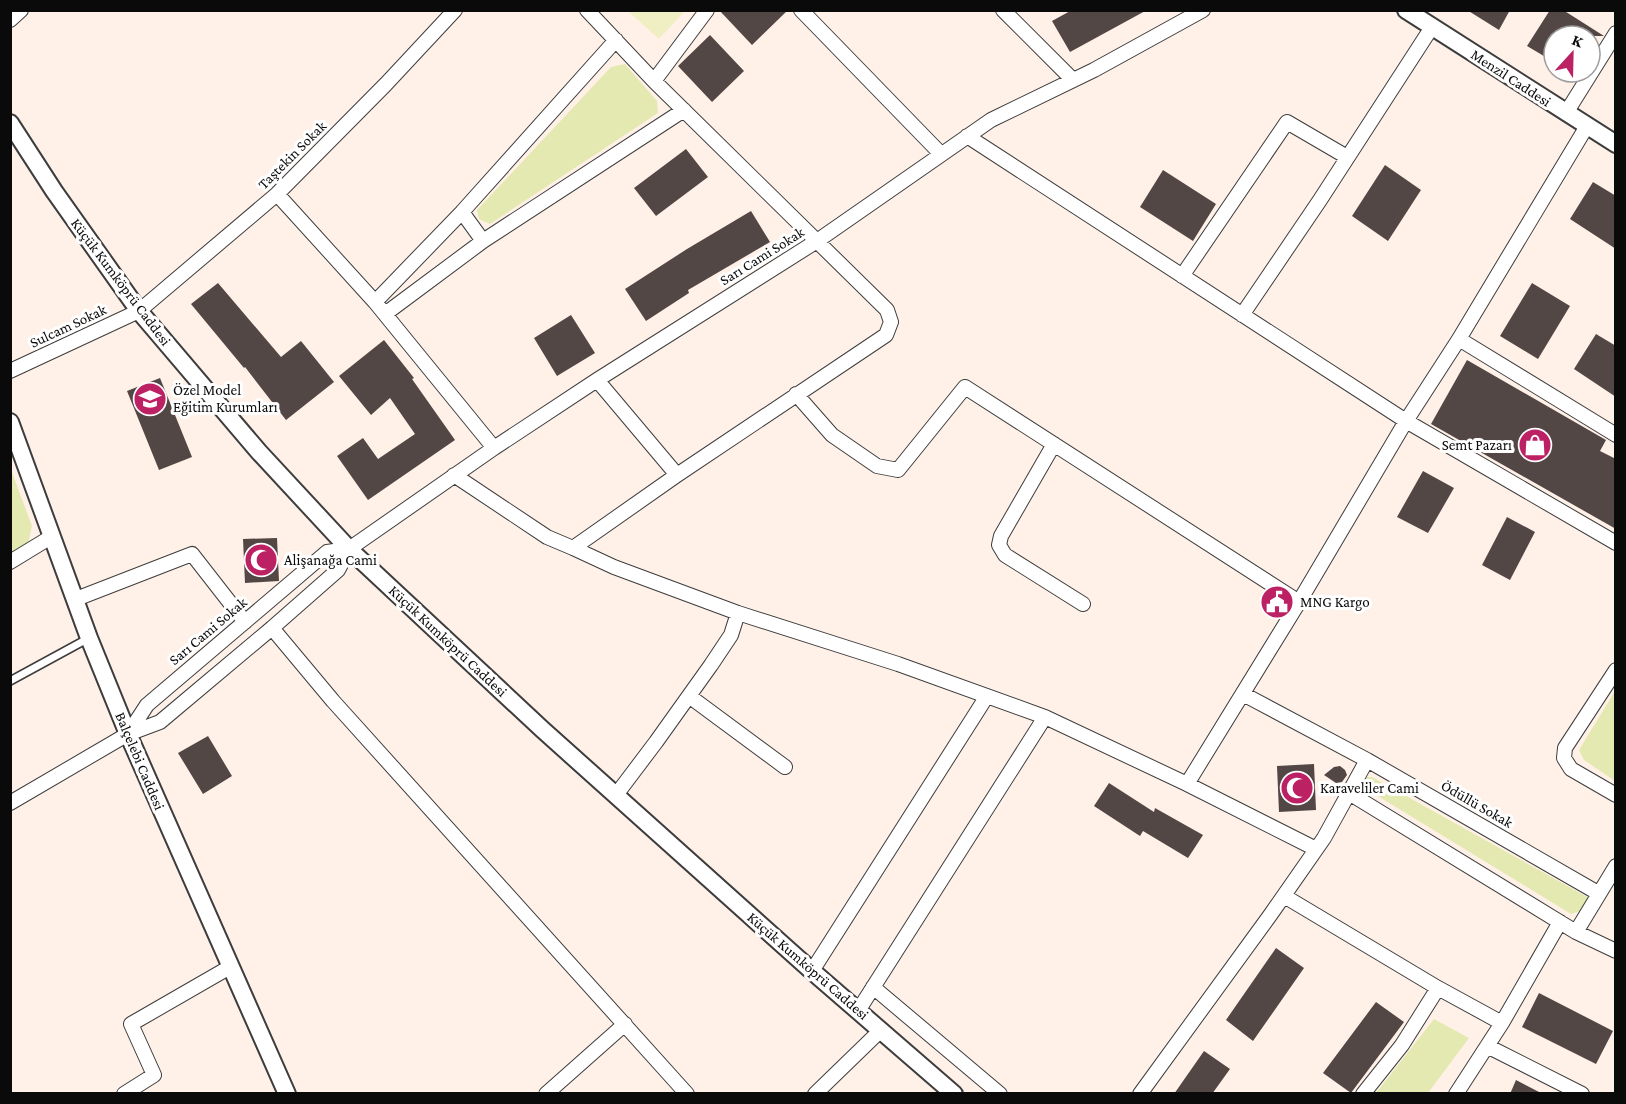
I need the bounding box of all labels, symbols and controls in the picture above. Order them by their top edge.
north arrow [1542,24,1602,84]
text: K [1570,31,1586,51]
street label: Menzil Caddesi [1468,46,1554,110]
street label: Taştekin Sokak [255,117,331,193]
street label: Küçük Kumköprü Caddesi [67,215,174,349]
street label: Sarı Cami Sokak [717,223,808,288]
street label: Sulcam Sokak [27,301,110,351]
school or university icon: Özel Model Eğitim Kurumları [132,381,168,417]
place label: Özel Model Eğitim Kurumları [173,382,278,416]
shop icon: Semt Pazarı [1517,427,1553,463]
place label: Semt Pazarı [1442,437,1512,453]
mosque icon: Alişanağa Cami [243,542,279,578]
place label: Alişanağa Cami [284,552,377,569]
street label: Küçük Kumköprü Caddesi [385,582,510,701]
public building icon: MNG Kargo [1259,584,1295,620]
street label: Sarı Cami Sokak [166,593,251,668]
place label: MNG Kargo [1300,594,1370,611]
street label: Balçelebi Caddesi [111,710,168,813]
mosque icon: Karaveliler Cami [1279,770,1315,806]
street label: Ödüllü Sokak [1438,777,1516,831]
place label: Karaveliler Cami [1320,780,1419,796]
street label: Küçük Kumköprü Caddesi [744,909,872,1024]

